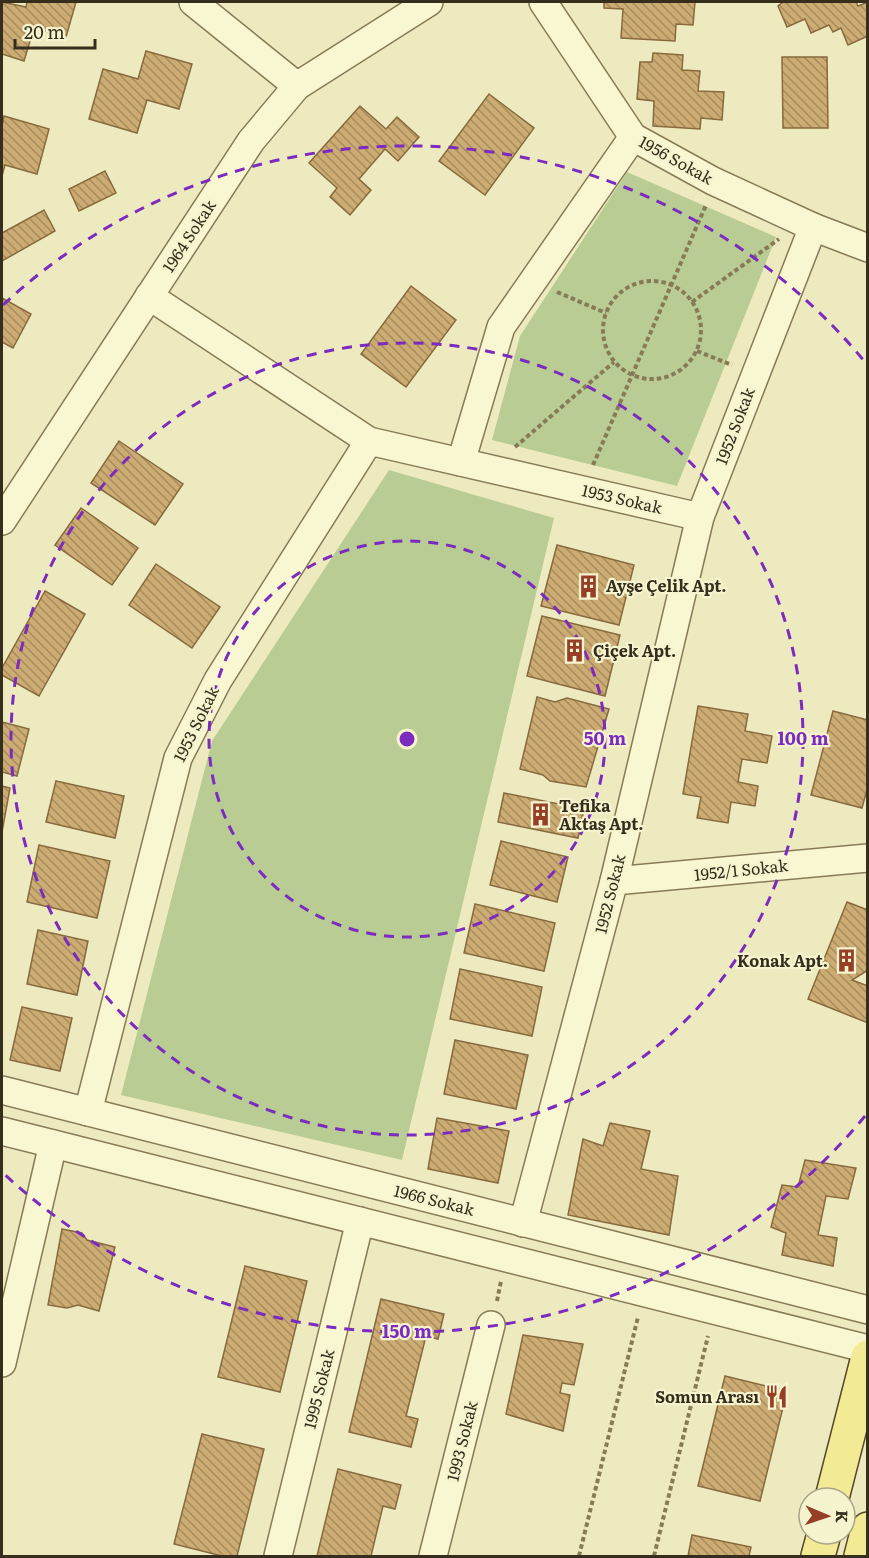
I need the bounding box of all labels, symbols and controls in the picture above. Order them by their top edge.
scale bar [15,12,94,50]
text: 20 m [24,18,65,45]
street label: 1956 Sokak [635,129,718,190]
street label: 1964 Sokak [156,194,221,277]
street label: 1952 Sokak [708,383,760,468]
street label: 1953 Sokak [580,477,665,519]
building icon: Ayşe Çelik Apt. [575,573,601,599]
place label: Ayşe Çelik Apt. [606,573,727,597]
building icon: Çiçek Apt. [562,638,588,664]
place label: Çiçek Apt. [593,638,676,662]
street label: 1953 Sokak [166,681,224,766]
text: 50 m [584,724,626,751]
text: 100 m [777,724,829,751]
centre of rings [397,729,417,749]
place label: Tefika Aktaş Apt. [559,793,644,835]
building icon: Tefika Aktaş Apt. [528,802,554,828]
street label: 1952 Sokak [588,851,631,936]
street label: 1952/1 Sokak [693,852,789,886]
place label: Konak Apt. [737,948,828,972]
building icon: Konak Apt. [833,948,859,974]
street label: 1966 Sokak [392,1177,477,1221]
text: 150 m [382,1317,432,1344]
street label: 1995 Sokak [297,1346,340,1431]
place label: Somun Arası [655,1384,759,1408]
restaurant icon: Somun Arası [764,1384,790,1410]
street label: 1993 Sokak [439,1398,483,1483]
north arrow [797,1486,857,1546]
text: K [831,1510,855,1524]

